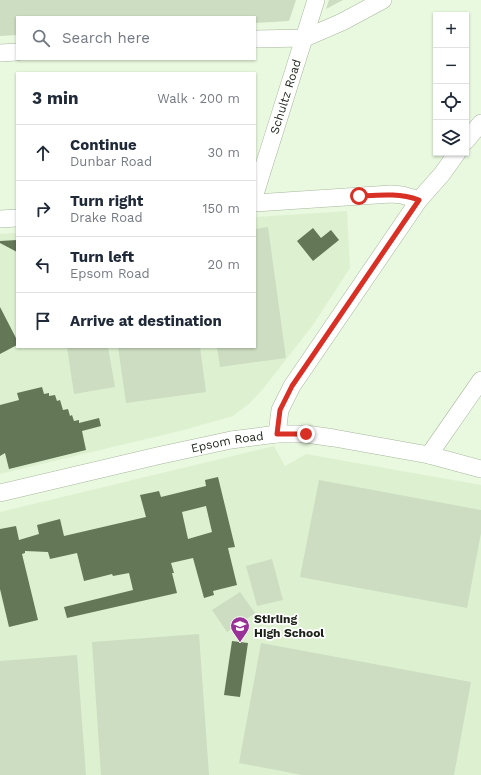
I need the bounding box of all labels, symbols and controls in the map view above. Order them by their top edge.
map controls [433,12,469,156]
button: + [433,12,469,48]
search box [16,16,256,60]
icon: search [30,27,52,49]
text: Search here [62,29,150,47]
button: − [433,48,469,84]
street label: Schultz Road [267,58,304,136]
button: locate [433,84,469,120]
text: 3 min [32,88,78,108]
text: Walk · 200 m [157,91,240,106]
button: layers [433,120,469,156]
text: Continue [70,136,137,154]
icon: ahead [32,142,54,164]
text: 30 m [208,145,240,160]
text: Dunbar Road [70,154,152,169]
route start [350,187,368,205]
text: Turn right [70,192,143,210]
icon: right [32,198,54,220]
text: 150 m [202,201,240,216]
text: Drake Road [70,210,143,225]
text: Turn left [70,248,134,266]
icon: left [32,254,54,276]
text: 20 m [208,257,240,272]
text: Epsom Road [70,266,150,281]
icon: arrive [32,310,54,332]
text: Arrive at destination [70,312,222,330]
route end [297,425,315,443]
street label: Epsom Road [190,429,264,455]
place label: Stirling High School [254,612,324,640]
school or university icon: Stirling High School [229,615,251,643]

